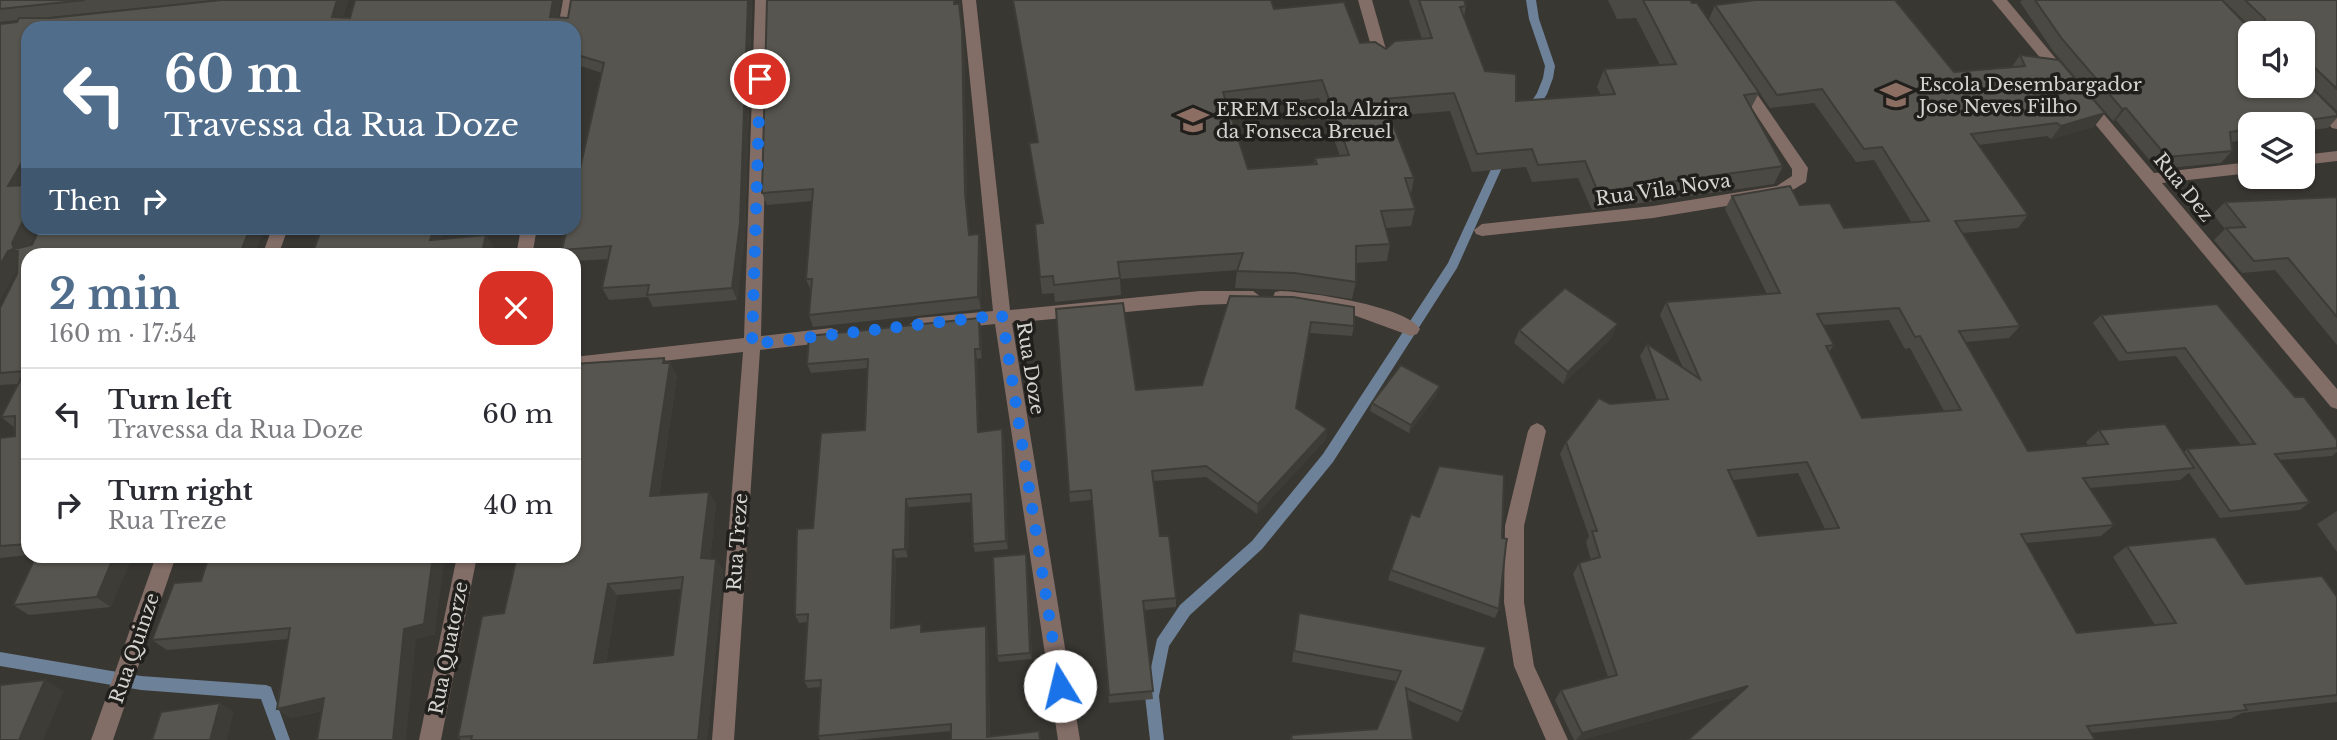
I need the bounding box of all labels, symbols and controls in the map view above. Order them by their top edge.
map controls [2238,21,2315,189]
button: sound [2238,21,2315,98]
text: 60 m [164,44,301,105]
icon: left [49,49,140,140]
pin [730,49,790,109]
icon: arrive [741,60,779,98]
place label: Escola Desembargador Jose Neves Filho [1916,73,2142,118]
school or university icon: Escola Desembargador Jose Neves Filho [1879,78,1913,112]
place label: EREM Escola Alzira da Fonseca Breuel [1216,98,1409,143]
school or university icon: EREM Escola Alzira da Fonseca Breuel [1176,103,1210,137]
text: Travessa da Rua Doze [164,105,519,145]
button: layers [2238,112,2315,189]
street label: Rua Dez [2149,148,2218,226]
street label: Rua Vila Nova [1594,169,1733,210]
icon: right [135,182,173,220]
text: Then [49,185,121,217]
text: 2 min [49,268,180,320]
button: close [479,271,553,345]
text: 160 m · 17:54 [49,320,196,348]
street label: Rua Doze [1012,320,1049,416]
text: Turn left [108,384,232,416]
icon: left [49,395,87,433]
text: 60 m [482,398,553,430]
text: Travessa da Rua Doze [108,416,363,444]
text: Turn right [108,475,253,507]
icon: right [49,486,87,524]
text: 40 m [484,489,553,521]
street label: Rua Treze [723,492,752,592]
text: Rua Treze [108,507,227,535]
street label: Rua Quatorze [424,580,473,716]
street label: Rua Quinze [105,590,164,706]
position arrow [1023,649,1097,723]

